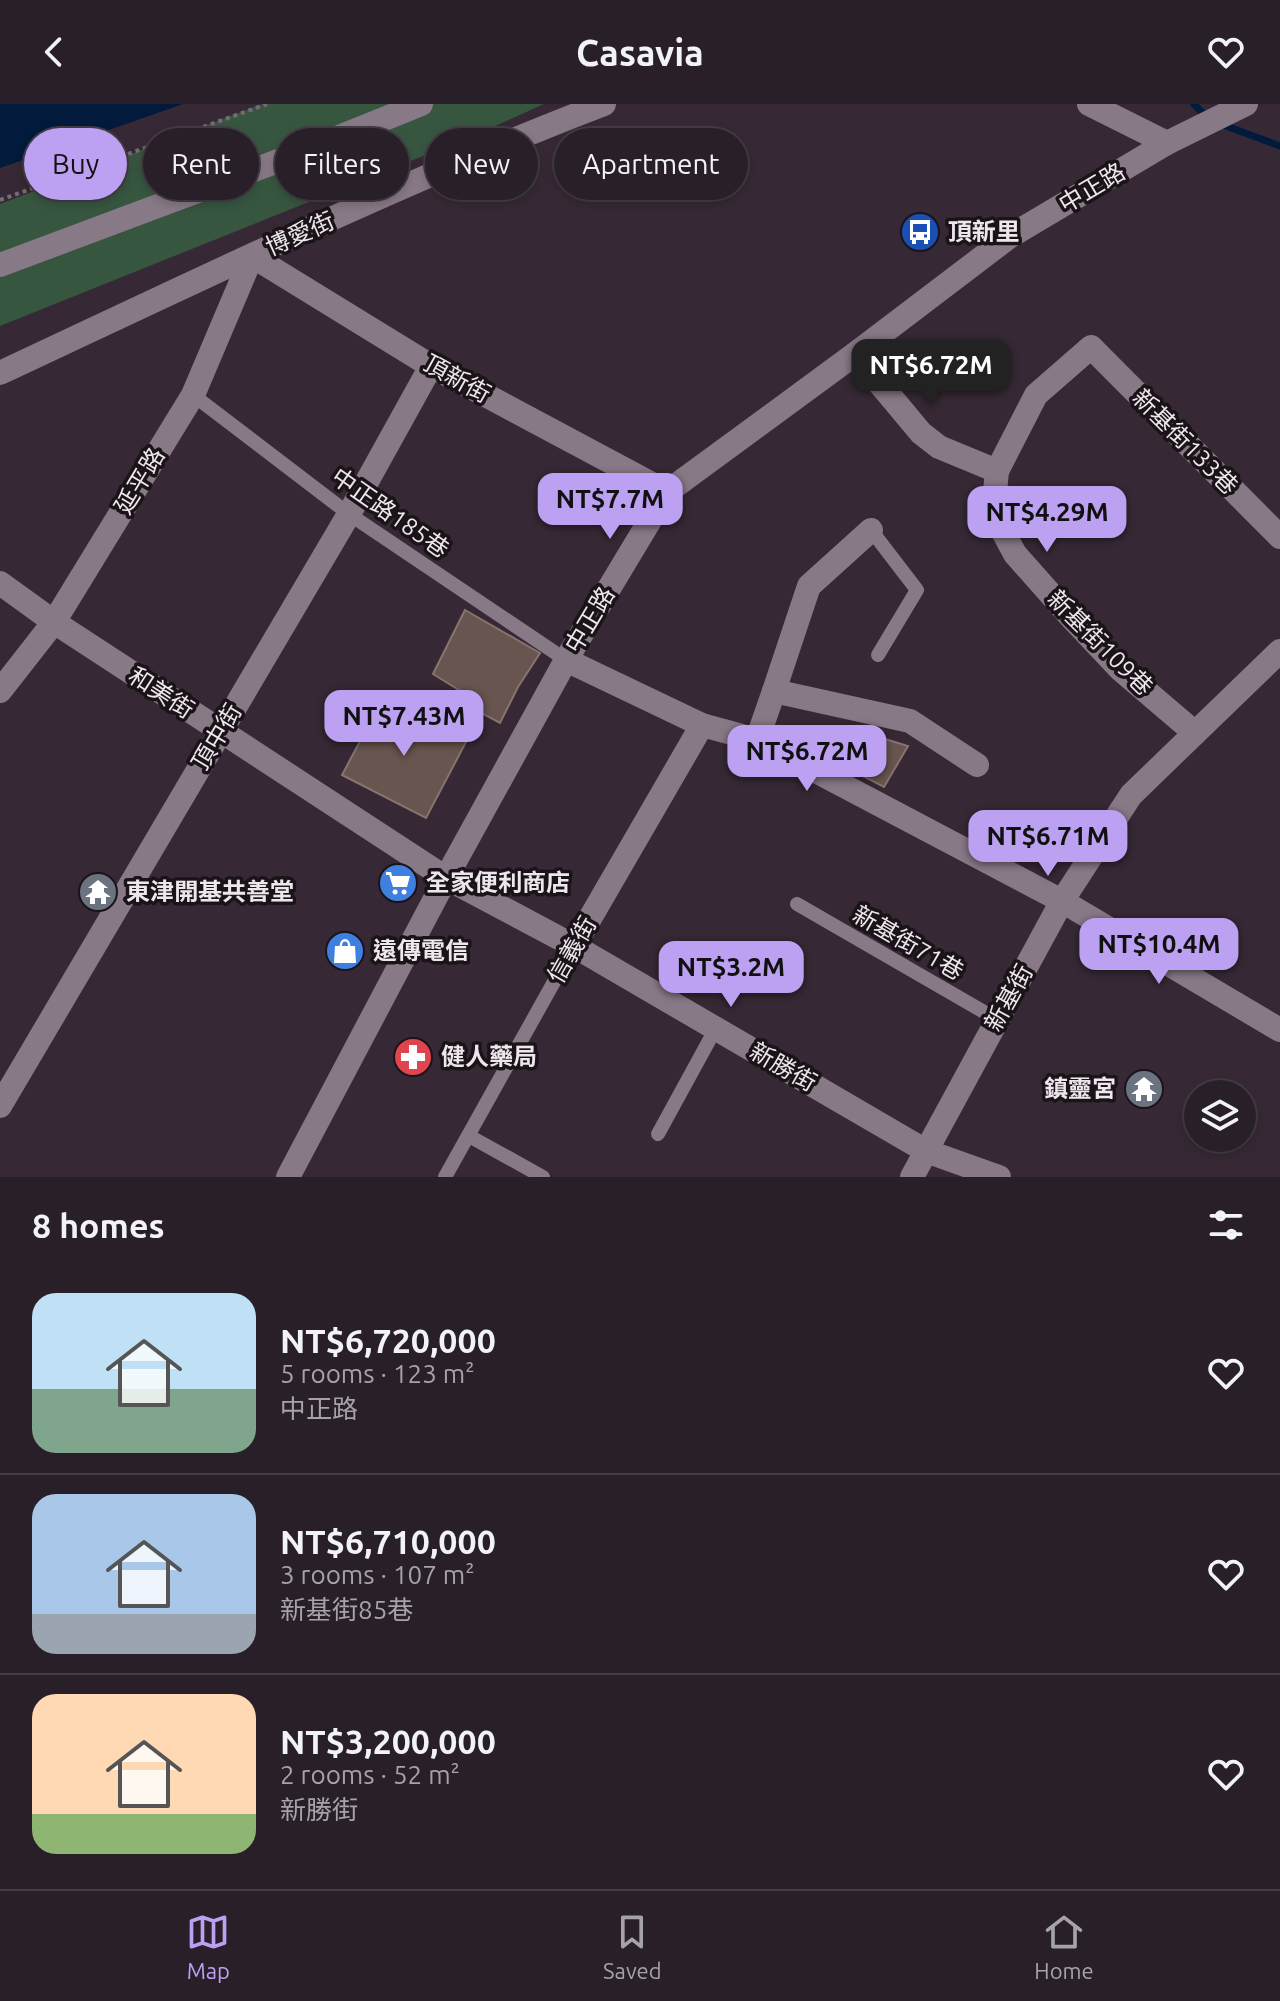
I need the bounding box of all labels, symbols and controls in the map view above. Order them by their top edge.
icon: back [32,30,76,74]
icon: heart [1204,30,1248,74]
text: Casavia [576,32,704,73]
chip: Buy [24,128,127,200]
chip: Rent [143,128,259,200]
chip: Filters [275,128,409,200]
chip: New [425,128,538,200]
chip: Apartment [554,128,748,200]
street label: 中正路 [1054,157,1130,218]
street label: 博愛街 [261,207,338,261]
bus stop icon: 頂新里 [899,211,941,253]
place label: 頂新里 [948,218,1020,245]
pin: NT$6.72M [848,339,1014,407]
street label: 頂新街 [419,349,495,408]
text: NT$6.72M [869,350,993,379]
street label: 新基街133巷 [1128,384,1243,499]
street label: 延平路 [109,443,170,519]
street label: 中正路185巷 [327,462,454,563]
pin: NT$7.7M [536,473,684,541]
text: NT$7.7M [556,484,664,513]
pin: NT$4.29M [964,486,1130,554]
text: NT$4.29M [985,497,1109,526]
street label: 中正路 [559,582,620,658]
street label: 新基街109巷 [1043,585,1158,700]
street label: 和美街 [124,662,199,724]
pin: NT$7.43M [321,690,487,758]
street label: 頂中街 [186,699,247,775]
text: NT$7.43M [342,701,466,730]
pin: NT$6.72M [724,725,890,793]
text: NT$6.72M [745,736,869,765]
pin: NT$6.71M [965,810,1131,878]
text: NT$6.71M [986,821,1110,850]
supermarket icon: 全家便利商店 [377,862,419,904]
place label: 全家便利商店 [426,869,570,896]
temple icon: 東津開基共善堂 [77,871,119,913]
place label: 東津開基共善堂 [126,878,294,905]
street label: 新基街71巷 [848,900,968,985]
street label: 信義街 [542,912,601,988]
pin: NT$10.4M [1076,918,1242,986]
text: NT$10.4M [1097,929,1221,958]
shop icon: 遠傳電信 [324,930,366,972]
place label: 遠傳電信 [373,937,469,964]
pin: NT$3.2M [657,941,805,1009]
text: NT$3.2M [677,952,785,981]
street label: 新基街 [979,960,1038,1036]
pharmacy icon: 健人藥局 [392,1036,434,1078]
street label: 新勝街 [745,1037,821,1096]
place label: 健人藥局 [441,1043,537,1070]
temple icon: 鎮靈宮 [1123,1068,1165,1110]
place label: 鎮靈宮 [1044,1075,1116,1102]
map controls [1184,1080,1256,1152]
button: layers [1184,1080,1256,1152]
icon: filters [1204,1203,1248,1247]
text: 8 homes [32,1206,165,1244]
text: NT$6,720,000 [280,1321,496,1359]
icon: home [96,1325,192,1421]
icon: heart [1204,1351,1248,1395]
text: 5 rooms · 123 m² [280,1359,475,1388]
text: 中正路 [280,1394,358,1423]
text: NT$6,710,000 [280,1522,496,1560]
icon: home [96,1526,192,1622]
icon: heart [1204,1552,1248,1596]
text: 3 rooms · 107 m² [280,1560,475,1589]
text: 新基街85巷 [280,1595,413,1624]
text: NT$3,200,000 [280,1722,496,1760]
icon: home [96,1726,192,1822]
icon: heart [1204,1752,1248,1796]
text: 2 rooms · 52 m² [280,1760,460,1789]
text: 新勝街 [280,1795,358,1824]
tab: Map [186,1910,230,1983]
tab: Saved [603,1910,662,1983]
tab: Home [1034,1910,1094,1983]

